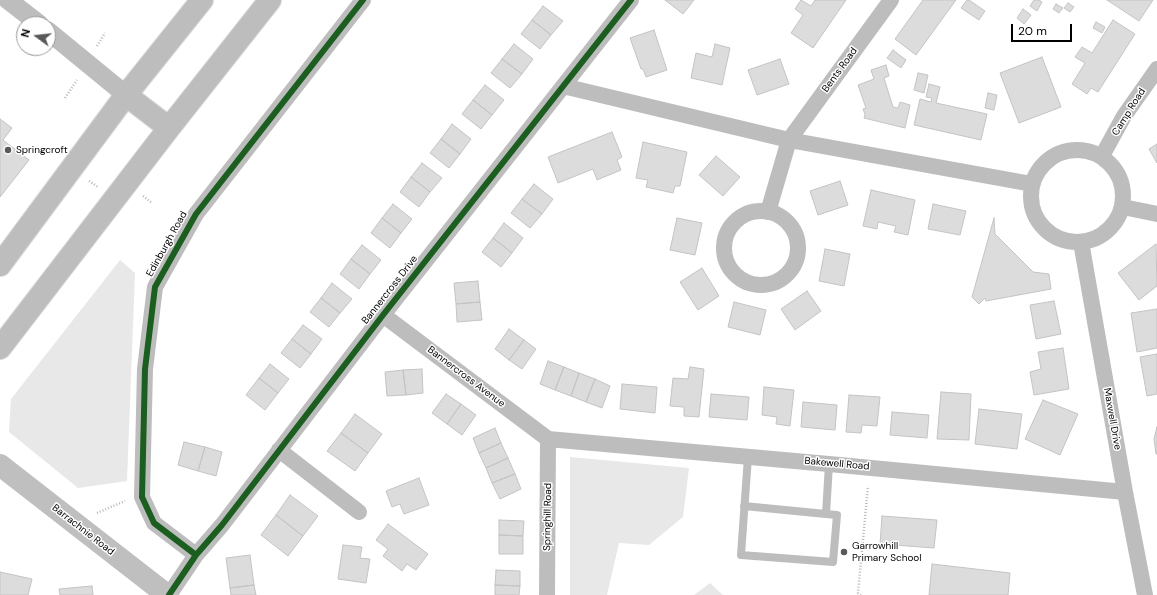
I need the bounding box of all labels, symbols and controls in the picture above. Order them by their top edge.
north arrow [16,16,56,56]
scale bar [1013,16,1074,42]
text: 20 m [1018,23,1047,39]
text: N [18,27,33,39]
street label: Bents Road [820,45,860,95]
street label: Camp Road [1110,86,1148,138]
place label: Springcroft [16,144,68,156]
marker: Springcroft [3,145,13,155]
street label: Edinburgh Road [144,209,190,279]
street label: Bannercross Drive [360,253,420,327]
street label: Bannercross Avenue [425,344,507,410]
street label: Maxwell Drive [1101,387,1123,451]
street label: Bakewell Road [804,455,870,473]
street label: Springhill Road [541,483,555,551]
street label: Barrachnie Road [50,502,116,558]
place label: Garrowhill Primary School [852,540,922,564]
marker: Garrowhill Primary School [839,547,849,557]

